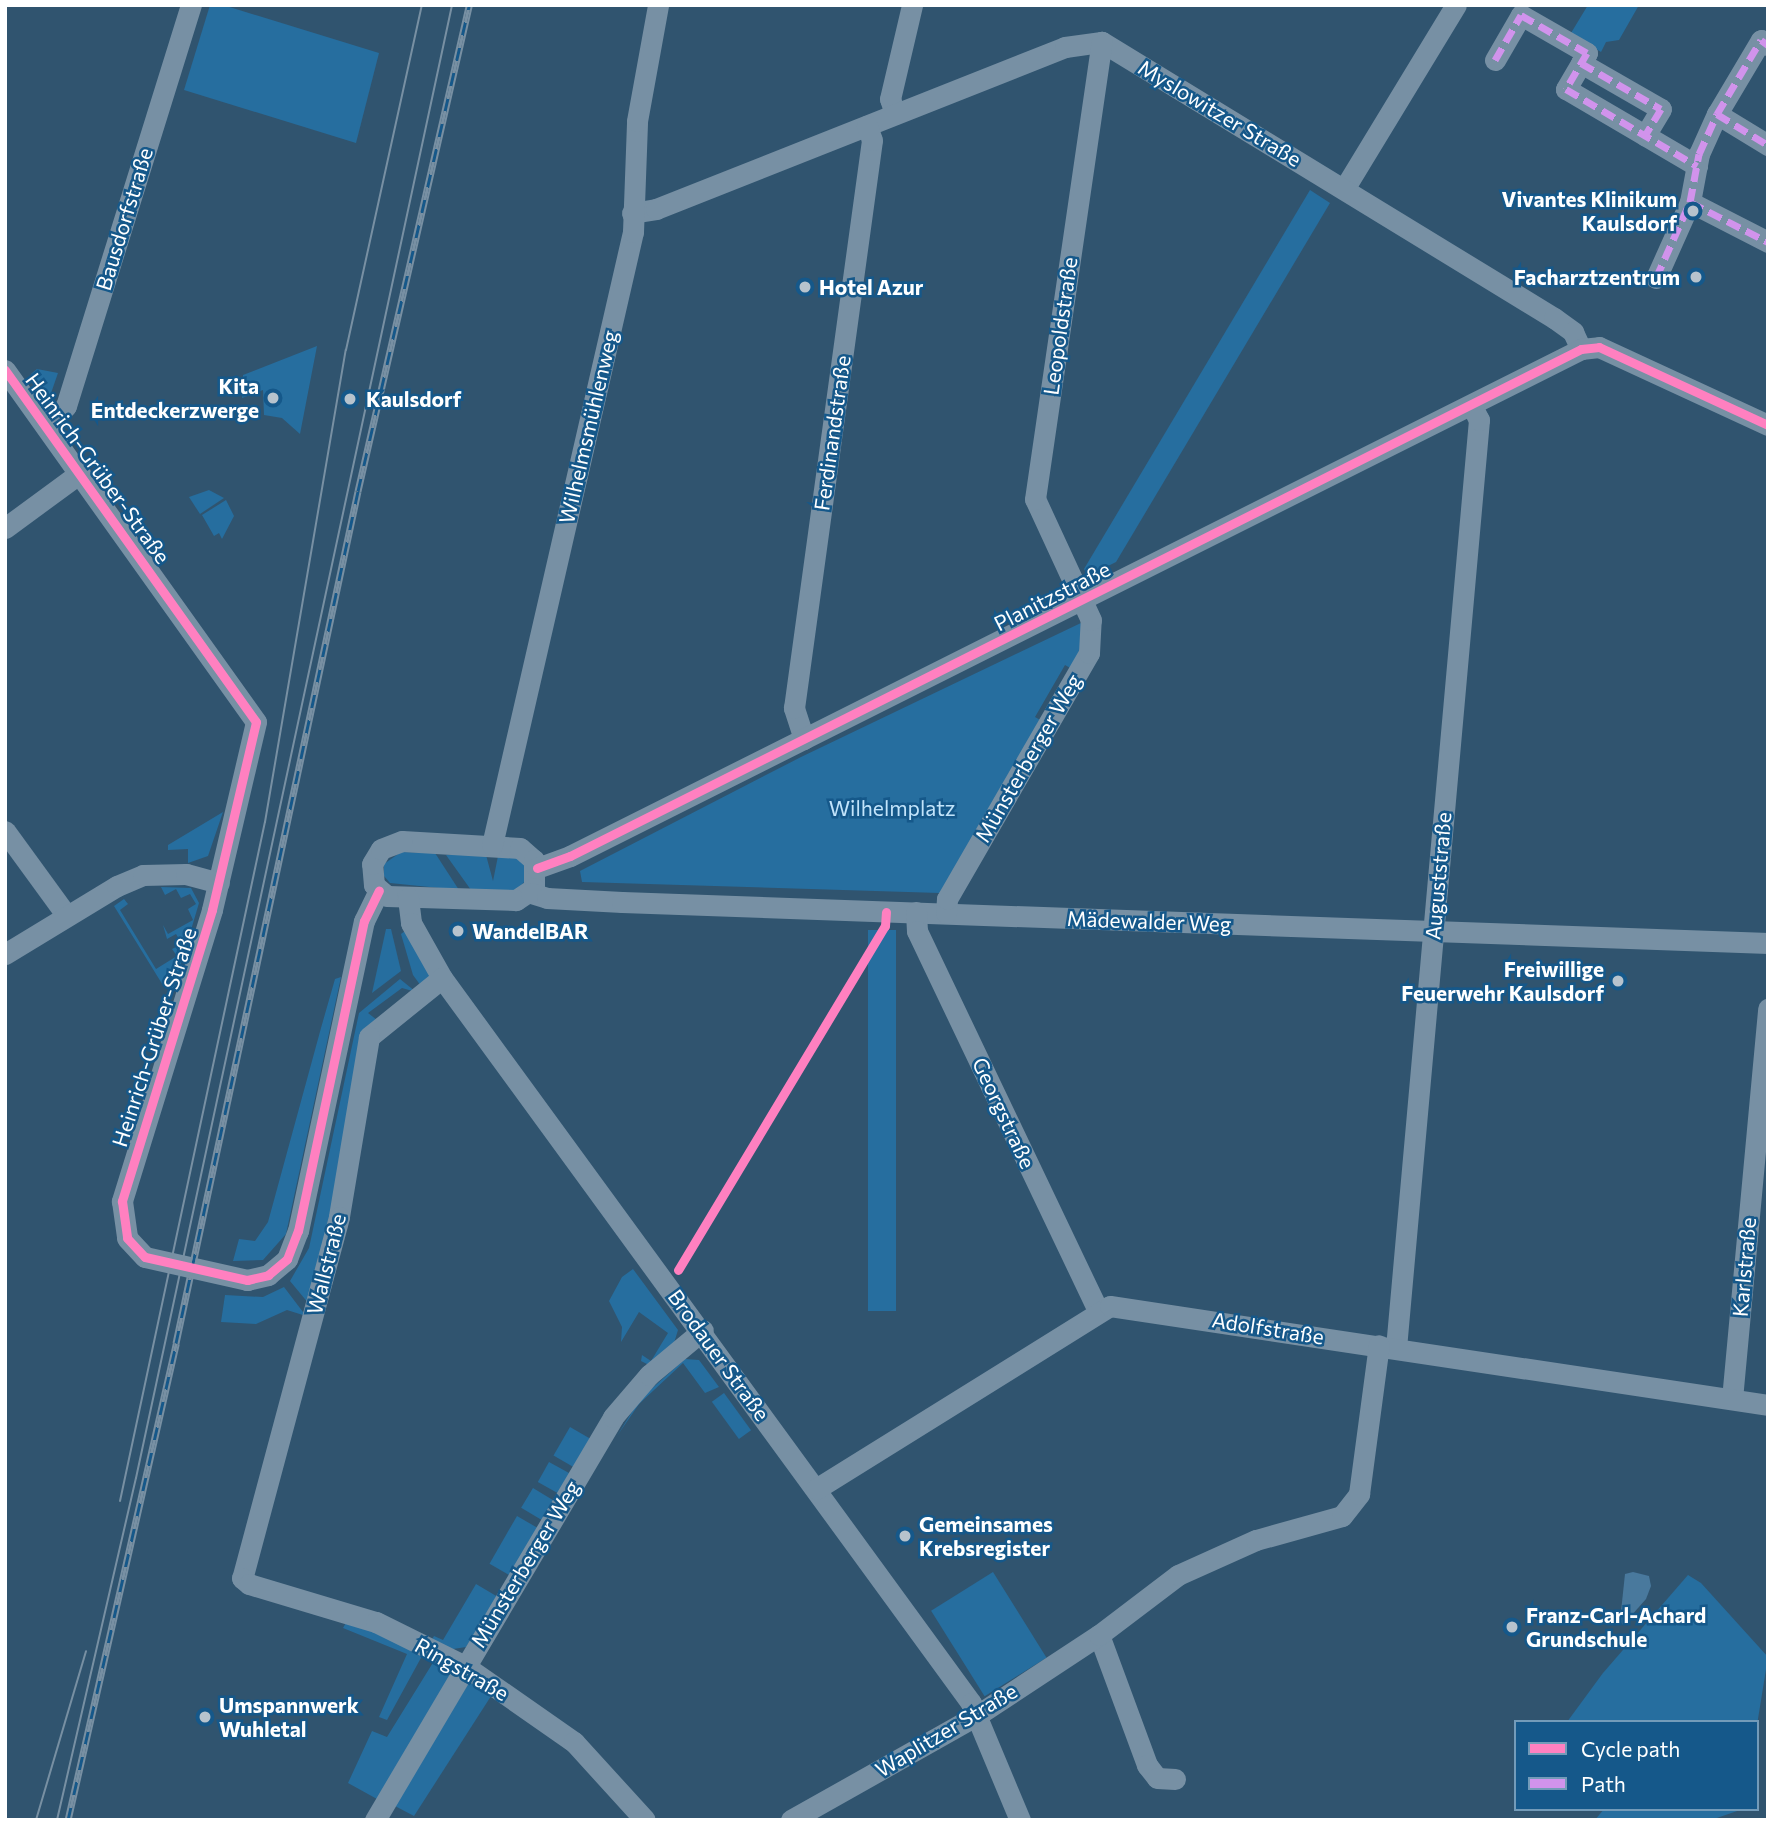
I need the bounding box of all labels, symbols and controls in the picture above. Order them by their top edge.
street label: Myslowitzer Straße [1134,54,1306,172]
street label: Bausdorfstraße [90,145,158,293]
place label: Vivantes Klinikum Kaulsdorf [1502,186,1677,236]
marker: Vivantes Klinikum Kaulsdorf [1683,201,1703,221]
street label: Leopoldstraße [1038,255,1082,397]
place label: Facharztzentrum [1514,264,1680,290]
marker: Facharztzentrum [1686,267,1706,287]
place label: Hotel Azur [819,274,923,300]
marker: Hotel Azur [797,279,813,295]
street label: Wilhelmsmühlenweg [553,328,623,526]
street label: Ferdinandstraße [809,354,855,512]
street label: Heinrich-Grüber-Straße [20,368,176,568]
place label: Kita Entdeckerzwerge [91,373,259,423]
place label: Kaulsdorf [366,386,461,412]
marker: Kaulsdorf [340,389,360,409]
marker: Kita Entdeckerzwerge [265,390,281,406]
street label: Planitzstraße [990,556,1114,636]
street label: Münsterberger Weg [970,669,1086,847]
park label: Wilhelmplatz [829,795,955,821]
street label: Auguststraße [1420,811,1456,941]
street label: Mädewalder Weg [1066,906,1232,936]
place label: WandelBAR [472,918,588,944]
marker: WandelBAR [450,923,466,939]
street label: Heinrich-Grüber-Straße [107,924,201,1150]
place label: Freiwillige Feuerwehr Kaulsdorf [1401,956,1604,1006]
marker: Freiwillige Feuerwehr Kaulsdorf [1610,973,1626,989]
street label: Georgstraße [967,1053,1041,1173]
street label: Wallstraße [301,1211,351,1317]
street label: Karlstraße [1727,1216,1761,1318]
street label: Brodauer Straße [663,1284,775,1426]
street label: Adolfstraße [1210,1307,1326,1349]
street label: Münsterberger Weg [465,1476,585,1652]
place label: Gemeinsames Krebsregister [919,1511,1053,1561]
marker: Gemeinsames Krebsregister [897,1528,913,1544]
place label: Franz-Carl-Achard Grundschule [1526,1602,1706,1652]
marker: Franz-Carl-Achard Grundschule [1504,1619,1520,1635]
street label: Ringstraße [411,1632,513,1706]
street label: Waplitzer Straße [871,1678,1021,1782]
place label: Umspannwerk Wuhletal [219,1692,359,1742]
marker: Umspannwerk Wuhletal [197,1709,213,1725]
legend [1514,1720,1759,1811]
text: Cycle path [1581,1736,1680,1761]
text: Path [1581,1771,1626,1796]

